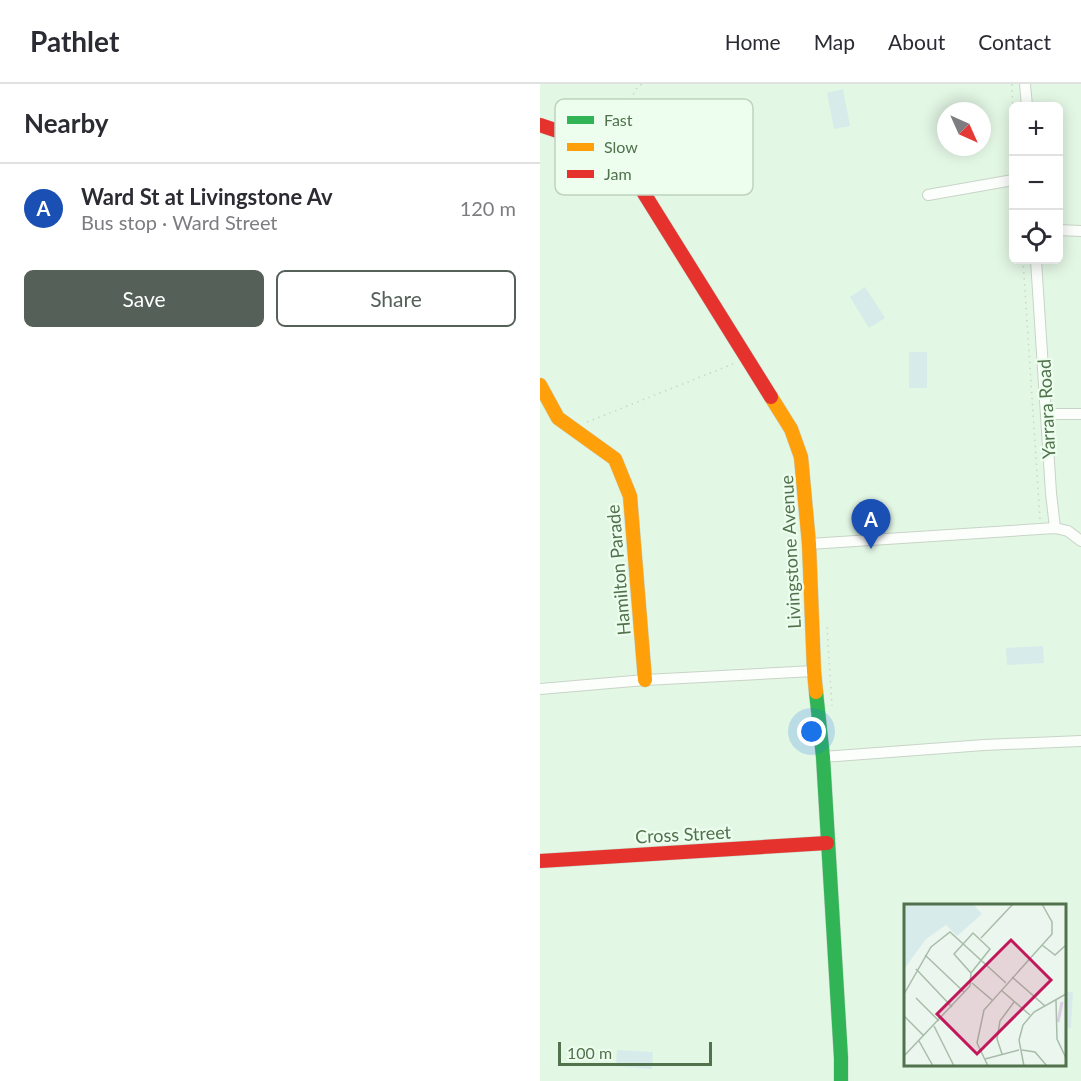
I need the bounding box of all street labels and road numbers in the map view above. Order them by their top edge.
street label: Yarrara Road [1032,359,1060,459]
street label: Livingstone Avenue [775,474,805,630]
street label: Hamilton Parade [601,504,635,636]
street label: Cross Street [635,820,732,847]

